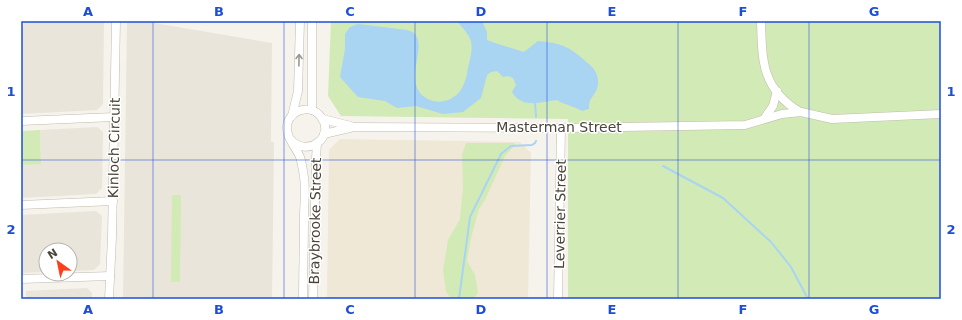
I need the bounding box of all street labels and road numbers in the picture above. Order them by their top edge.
street label: Kinloch Circuit [105,97,123,198]
street label: Masterman Street [496,119,622,135]
street label: Braybrooke Street [306,157,324,285]
street label: Leverrier Street [551,159,569,269]

